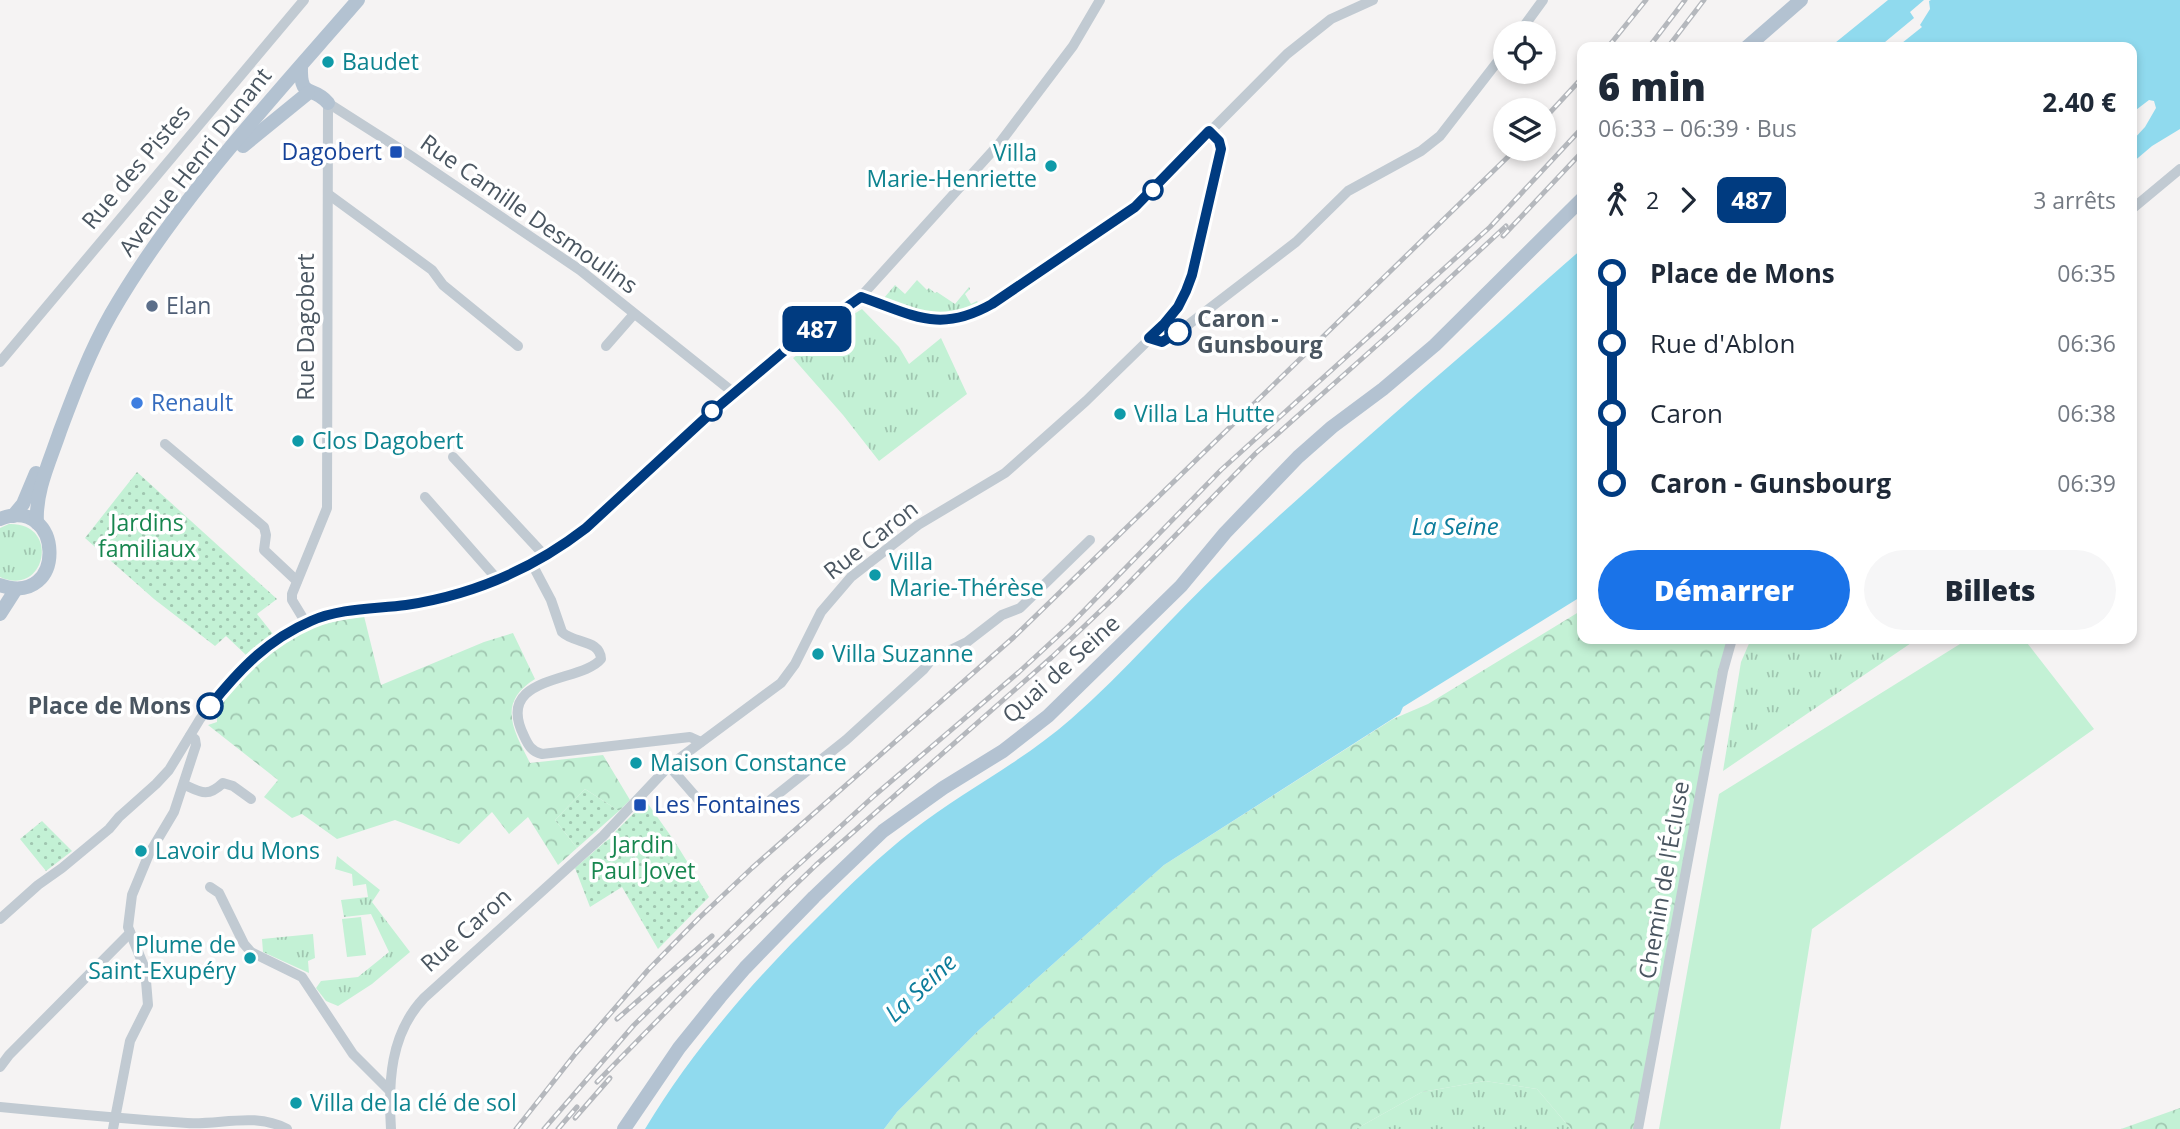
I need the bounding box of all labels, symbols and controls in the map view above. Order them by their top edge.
map controls [1493,21,1556,161]
button: locate [1493,21,1556,84]
place label: Baudet [342,45,419,77]
marker: Baudet [320,54,336,70]
street label: Avenue Henri Dunant [110,60,278,262]
text: 6 min [1598,60,1706,112]
text: 2.40 € [2042,84,2116,120]
street label: Rue des Pistes [74,97,197,236]
button: layers [1493,98,1556,161]
text: 06:33 – 06:39 · Bus [1598,112,1797,144]
street label: Rue Camille Desmoulins [415,126,645,300]
place label: Dagobert [282,135,382,167]
place label: Villa Marie-Henriette [867,136,1037,194]
marker: Dagobert [388,144,404,160]
marker: Villa Marie-Henriette [1043,158,1059,174]
unlabelled marker [1143,180,1163,200]
icon: walk [1598,181,1636,219]
icon: forward [1669,181,1707,219]
text: 487 [1731,183,1772,216]
text: 2 [1646,184,1659,216]
text: 3 arrêts [2033,184,2116,216]
street label: Rue Dagobert [289,253,321,401]
text: Place de Mons [1650,255,1835,291]
text: 06:35 [2057,257,2116,289]
place label: Elan [166,289,211,321]
marker: Elan [144,298,160,314]
place label: Caron - Gunsbourg [1197,302,1323,360]
line badge: 487 [777,306,857,352]
text: 487 [796,312,838,345]
marker: Caron - Gunsbourg [1165,319,1191,345]
text: Rue d'Ablon [1650,325,1795,361]
text: 06:36 [2057,327,2116,359]
place label: Renault [151,386,233,418]
marker: Renault [129,395,145,411]
text: Caron [1650,395,1723,431]
place label: Villa La Hutte [1134,397,1275,429]
text: 06:38 [2057,397,2116,429]
unlabelled marker [702,401,722,421]
marker: Villa La Hutte [1112,406,1128,422]
place label: Clos Dagobert [312,424,463,456]
marker: Clos Dagobert [290,433,306,449]
text: Caron - Gunsbourg [1650,465,1891,501]
text: 06:39 [2057,467,2116,499]
street label: Rue Caron [816,492,924,586]
park label: Jardins familiaux [98,506,196,564]
water label: La Seine [1411,509,1499,542]
place label: Villa Marie-Thérèse [889,545,1044,603]
button: Démarrer [1598,550,1850,630]
button: Billets [1864,550,2116,630]
marker: Villa Marie-Thérèse [867,567,883,583]
street label: Quai de Seine [995,607,1126,730]
place label: Villa Suzanne [832,637,973,669]
marker: Villa Suzanne [810,646,826,662]
place label: Place de Mons [28,689,191,721]
marker: Place de Mons [197,693,223,719]
place label: Maison Constance [650,746,847,778]
marker: Maison Constance [628,755,644,771]
street label: Chemin de l'Écluse [1630,779,1696,981]
place label: Les Fontaines [654,788,800,820]
marker: Les Fontaines [632,797,648,813]
park label: Jardin Paul Jovet [590,828,696,886]
place label: Lavoir du Mons [155,834,320,866]
marker: Lavoir du Mons [133,843,149,859]
street label: Rue Caron [413,880,518,979]
place label: Plume de Saint-Exupéry [88,928,236,986]
water label: La Seine [877,945,963,1029]
marker: Plume de Saint-Exupéry [242,950,258,966]
place label: Villa de la clé de sol [310,1086,517,1118]
marker: Villa de la clé de sol [288,1095,304,1111]

